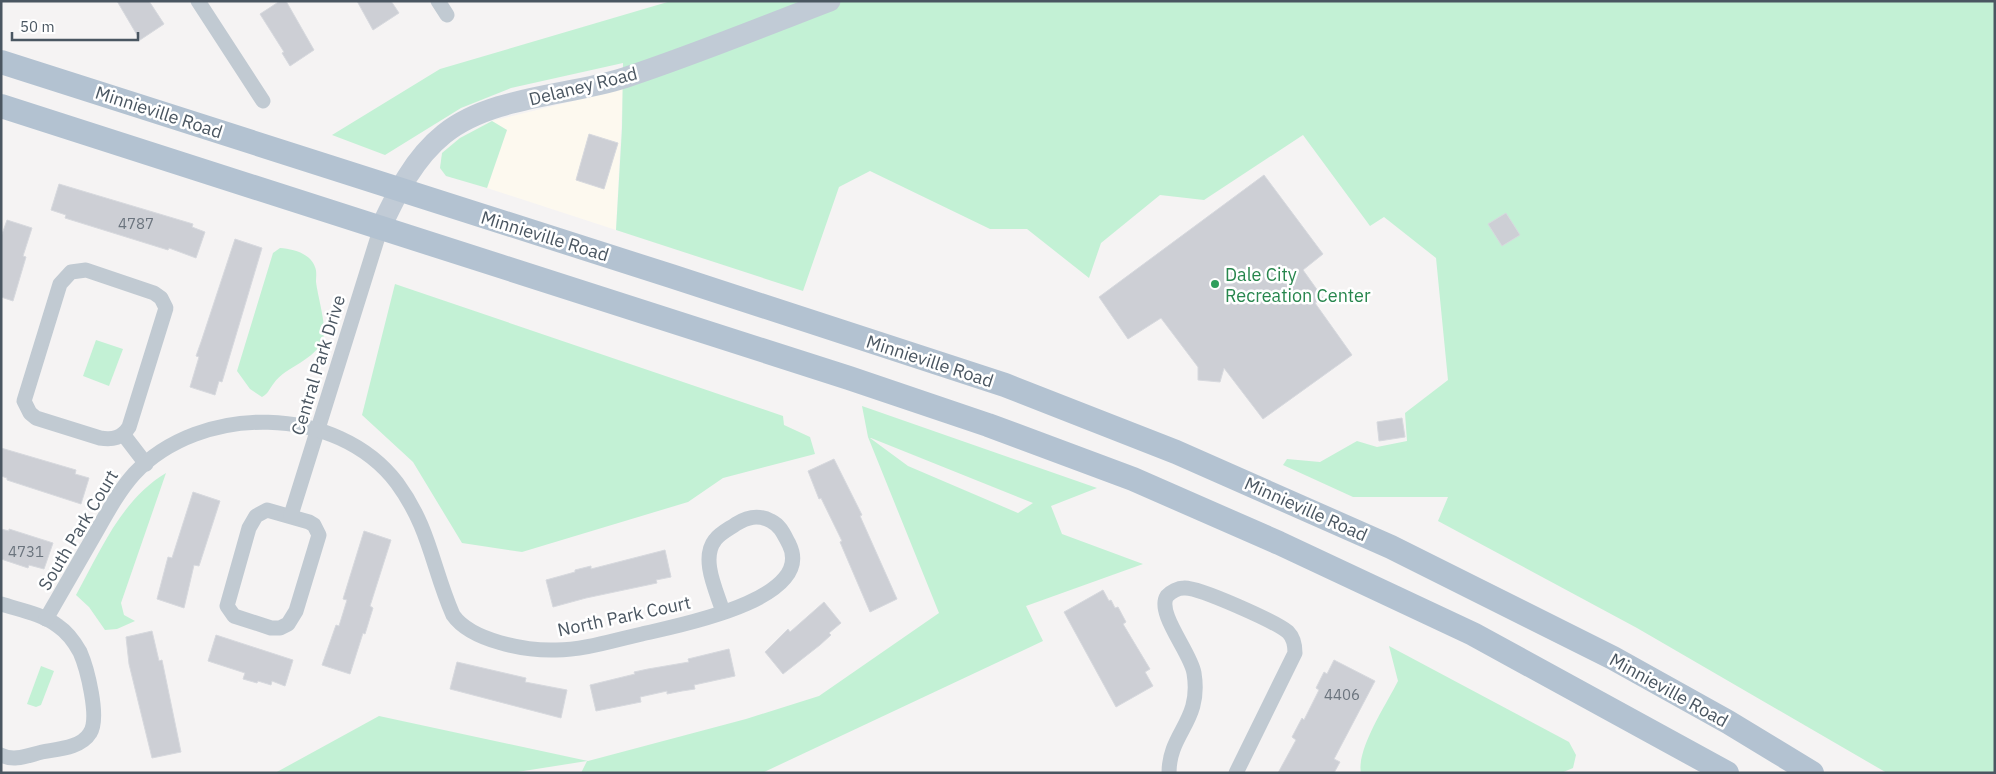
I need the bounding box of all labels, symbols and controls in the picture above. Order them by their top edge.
scale bar [12,10,139,42]
text: 50 m [20,17,55,36]
street label: Delaney Road [526,61,640,111]
street label: Minnieville Road [92,81,226,143]
street label: Minnieville Road [478,206,612,266]
house number: 4787 [118,214,154,233]
place label: Dale City Recreation Center [1225,263,1371,307]
marker: Dale City Recreation Center [1209,278,1221,290]
street label: Central Park Drive [286,292,350,438]
street label: Minnieville Road [863,330,997,392]
street label: South Park Court [33,465,123,595]
street label: Minnieville Road [1241,472,1371,546]
house number: 4731 [8,542,44,561]
street label: North Park Court [555,591,693,641]
street label: Minnieville Road [1606,648,1732,732]
house number: 4406 [1324,685,1360,704]

